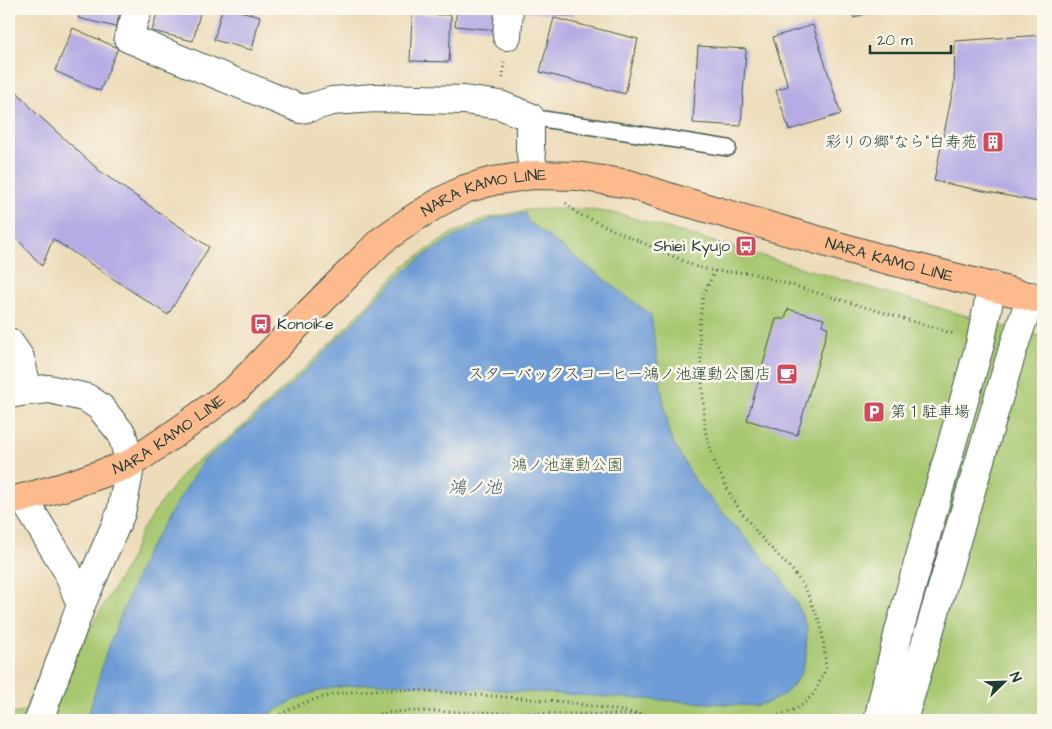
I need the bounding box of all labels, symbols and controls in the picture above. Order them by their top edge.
scale bar [870,22,951,54]
text: 20 m [877,30,913,51]
building icon: 彩りの郷”なら”白寿苑 [981,130,1005,154]
place label: 彩りの郷”なら”白寿苑 [825,131,977,153]
street label: NARA KAMO LINE [417,164,547,222]
street label: NARA KAMO LINE [823,232,956,288]
bus stop icon: Shiei Kyujo [734,234,758,258]
place label: Shiei Kyujo [653,235,730,258]
bus stop icon: Konoike [249,312,273,336]
place label: Konoike [277,313,334,335]
cafe icon: スターバックスコーヒー鴻ノ池運動公園店 [775,362,799,386]
place label: スターバックスコーヒー鴻ノ池運動公園店 [468,363,771,385]
street label: NARA KAMO LINE [110,389,230,480]
parking icon: 第１駐車場 [862,400,886,424]
place label: 第１駐車場 [890,401,970,423]
park label: 鴻ノ池運動公園 [511,454,623,476]
water label: 鴻ノ池 [448,475,503,500]
north arrow [980,656,1030,706]
text: N [1004,669,1026,685]

